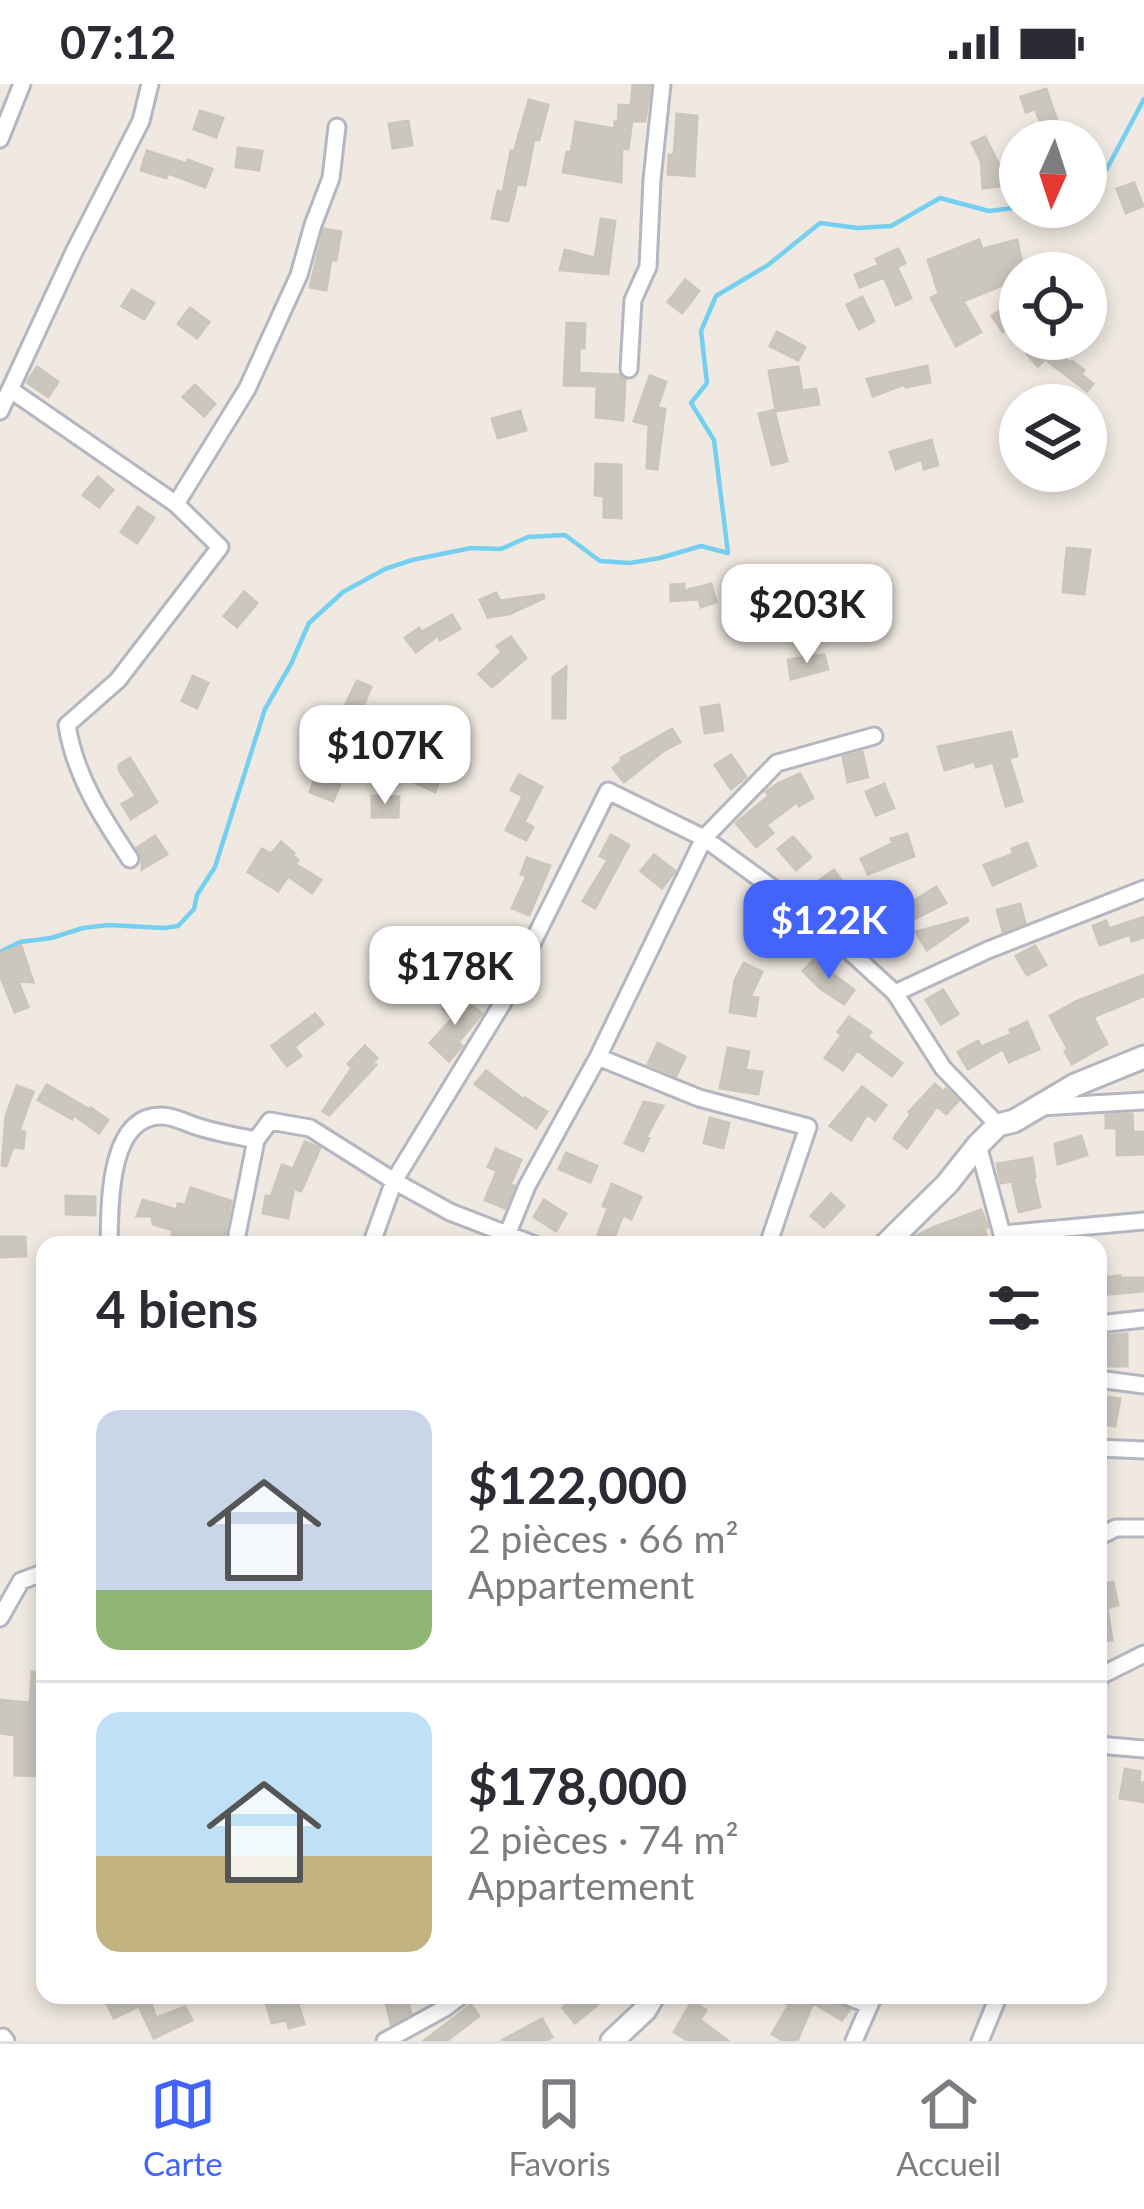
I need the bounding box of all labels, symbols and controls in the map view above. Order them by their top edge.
text: 07:12 [60,15,176,69]
north arrow [999,120,1107,228]
map controls [999,120,1107,492]
button: locate [999,252,1107,360]
button: layers [999,384,1107,492]
pin: $203K [723,564,891,666]
text: $203K [748,580,866,626]
pin: $107K [301,705,469,807]
text: $107K [326,721,444,767]
pin: $122K [745,880,913,982]
text: $122K [770,896,888,942]
pin: $178K [371,926,539,1028]
text: $178K [396,942,514,988]
icon: filters [981,1275,1047,1341]
text: 4 biens [96,1278,258,1339]
text: $122,000 [468,1454,687,1515]
icon: home [192,1458,336,1602]
text: 2 pièces · 66 m² [468,1515,739,1561]
text: Appartement [468,1561,694,1607]
text: $178,000 [468,1755,687,1816]
icon: home [192,1760,336,1904]
text: 2 pièces · 74 m² [468,1816,739,1862]
text: Appartement [468,1862,694,1908]
tab: Carte [143,2071,223,2183]
tab: Favoris [509,2071,610,2183]
tab: Accueil [896,2071,1001,2183]

